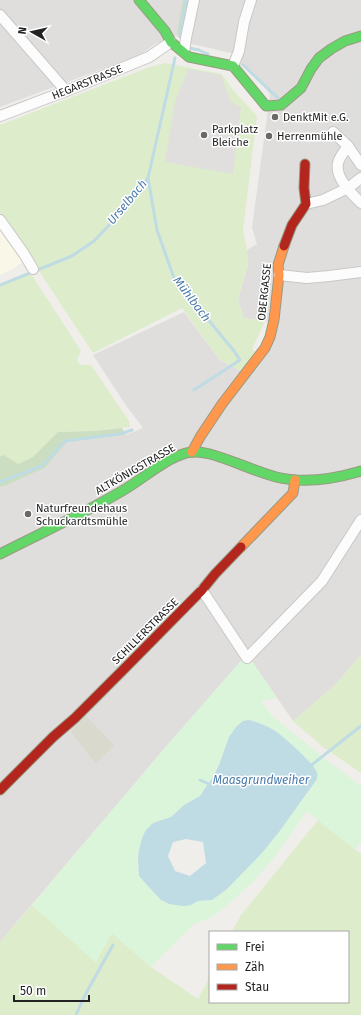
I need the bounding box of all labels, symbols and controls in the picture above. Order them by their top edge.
north arrow [12,12,52,52]
text: N [16,26,30,35]
street label: HEGARSTRASSE [50,62,125,103]
place label: DenktMit e.G. [283,111,349,124]
marker: DenktMit e.G. [270,112,280,122]
place label: Parkplatz Bleiche [212,123,258,149]
marker: Parkplatz Bleiche [199,130,209,140]
place label: Herrenmühle [277,130,343,143]
marker: Herrenmühle [264,131,274,141]
water label: Urselbach [104,177,150,227]
street label: OBERGASSE [255,263,274,321]
water label: Mühlbach [170,274,214,324]
street label: ALTKÖNIGSTRASSE [92,440,178,498]
place label: Naturfreundehaus Schuckardtsmühle [36,502,128,528]
marker: Naturfreundehaus Schuckardtsmühle [23,509,33,519]
street label: SCHILLERSTRASSE [109,595,181,667]
water label: Maasgrundweiher [213,773,310,787]
legend [209,931,349,1003]
text: Frei [245,940,265,954]
text: Zäh [245,960,265,974]
scale bar [14,977,89,1003]
text: Stau [245,980,269,994]
text: 50 m [20,984,46,998]

